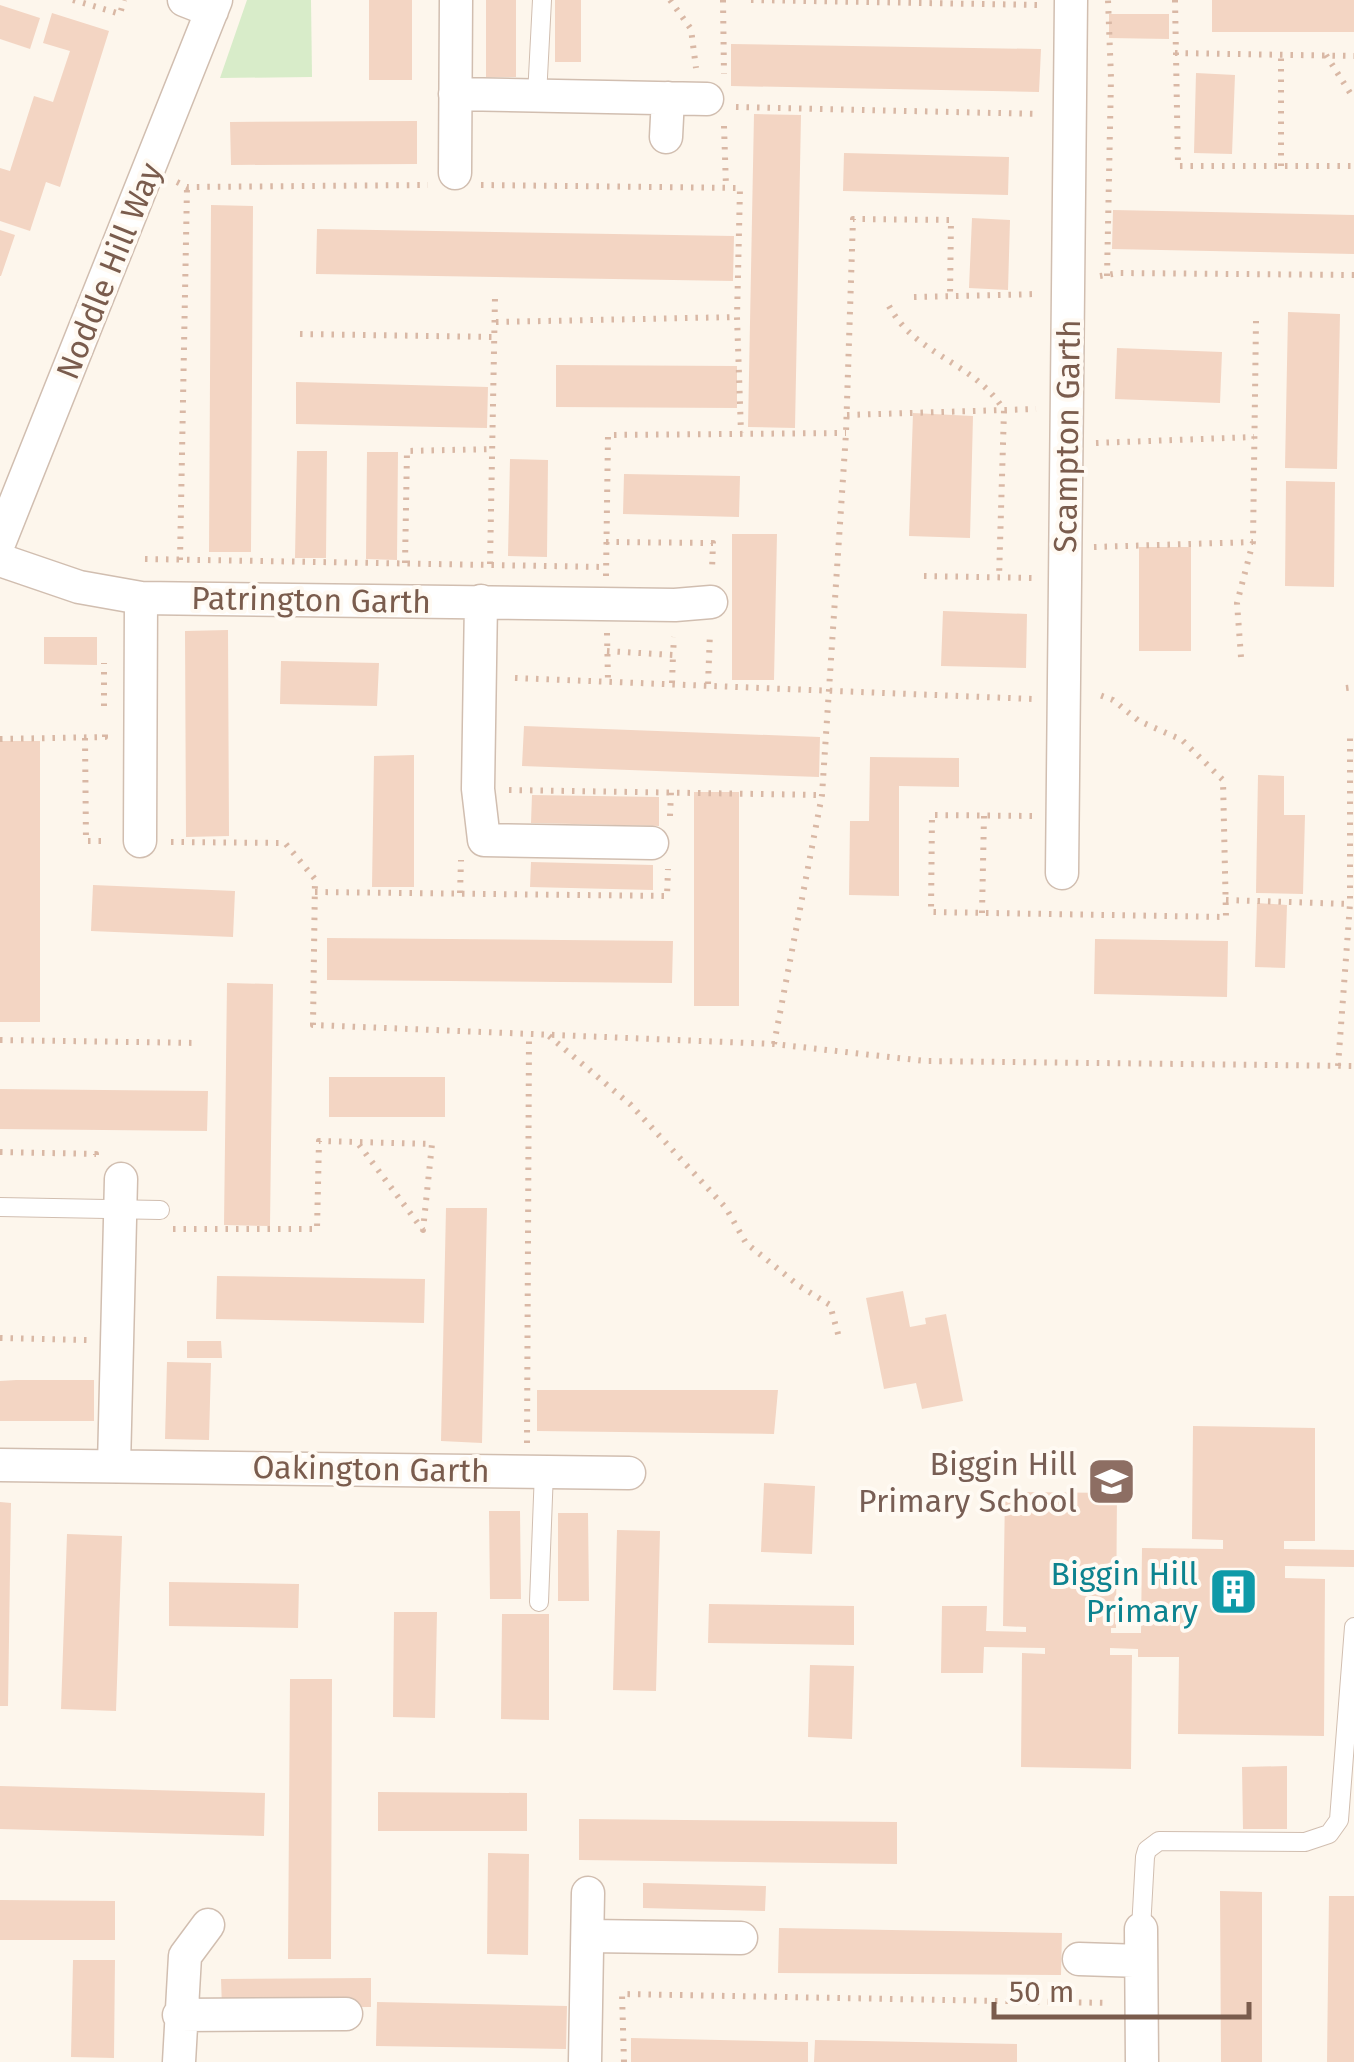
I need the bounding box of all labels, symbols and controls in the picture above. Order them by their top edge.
street label: Noddle Hill Way [48,157,170,385]
street label: Scampton Garth [1046,319,1088,553]
street label: Patrington Garth [191,579,431,621]
place label: Biggin Hill Primary School [858,1445,1077,1520]
street label: Oakington Garth [252,1448,490,1490]
school or university icon: Biggin Hill Primary School [1086,1456,1138,1508]
place label: Biggin Hill Primary [1050,1555,1198,1630]
building icon: Biggin Hill Primary [1207,1566,1259,1618]
scale bar [994,1957,1249,2019]
text: 50 m [1009,1974,1074,2010]

